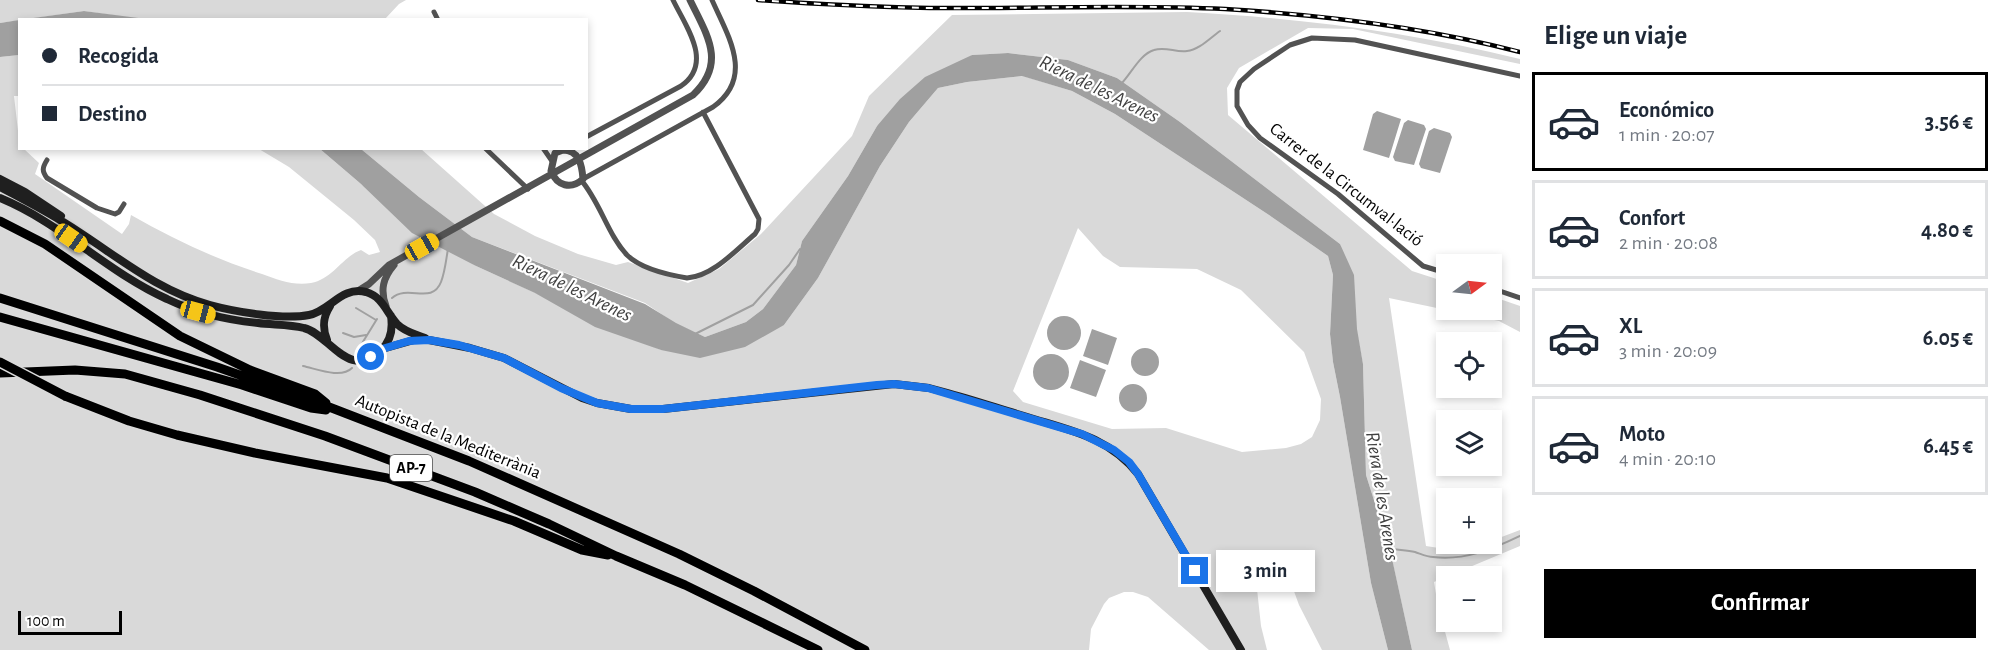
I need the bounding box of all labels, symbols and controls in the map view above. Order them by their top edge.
text: Elige un viaje [1544,22,1687,49]
text: Recogida [78,45,159,67]
water label: Riera de les Arenes [1036,52,1162,127]
icon: car [1547,95,1601,149]
text: Económico [1619,99,1714,121]
text: Destino [78,103,147,125]
text: 3.56 € [1925,111,1973,133]
street label: Carrer de la Circumval·lació [1266,120,1426,250]
text: 1 min · 20:07 [1619,125,1715,145]
icon: car [1547,203,1601,257]
text: Confort [1619,207,1685,229]
text: 4.80 € [1921,219,1973,241]
car [51,220,91,256]
car [402,230,442,264]
text: 2 min · 20:08 [1619,233,1718,253]
water label: Riera de les Arenes [509,251,635,326]
north arrow [1436,254,1502,320]
map controls [1436,254,1502,632]
car [178,299,218,325]
icon: car [1547,311,1601,365]
text: XL [1619,315,1642,337]
text: 6.05 € [1923,327,1973,349]
button: locate [1436,332,1502,398]
text: 3 min · 20:09 [1619,341,1717,361]
route start [357,343,384,370]
street label: Autopista de la Mediterrània [353,392,543,482]
button: layers [1436,410,1502,476]
icon: car [1547,419,1601,473]
text: Moto [1619,423,1665,445]
water label: Riera de les Arenes [1362,430,1402,562]
text: 6.45 € [1923,435,1973,457]
text: 4 min · 20:10 [1619,449,1716,469]
road number: AP-7 [390,455,432,481]
button: + [1436,488,1502,554]
callout: 3 min [1216,550,1315,592]
route end [1181,557,1208,584]
text: 3 min [1244,561,1287,581]
button: − [1436,566,1502,632]
button: Confirmar [1544,569,1976,638]
scale bar [18,608,122,636]
text: 100 m [27,613,65,629]

